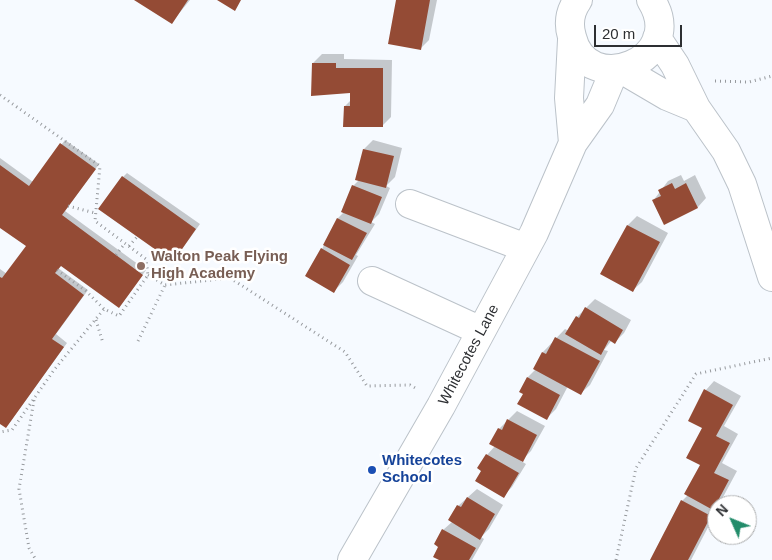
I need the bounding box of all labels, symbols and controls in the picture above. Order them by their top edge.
scale bar [597,15,684,47]
text: 20 m [602,25,635,42]
place label: Walton Peak Flying High Academy [151,248,288,283]
marker: Walton Peak Flying High Academy [135,260,147,272]
street label: Whitecotes Lane [435,301,503,409]
place label: Whitecotes School [382,452,462,487]
marker: Whitecotes School [366,464,378,476]
north arrow [707,495,757,545]
text: N [713,501,731,519]

